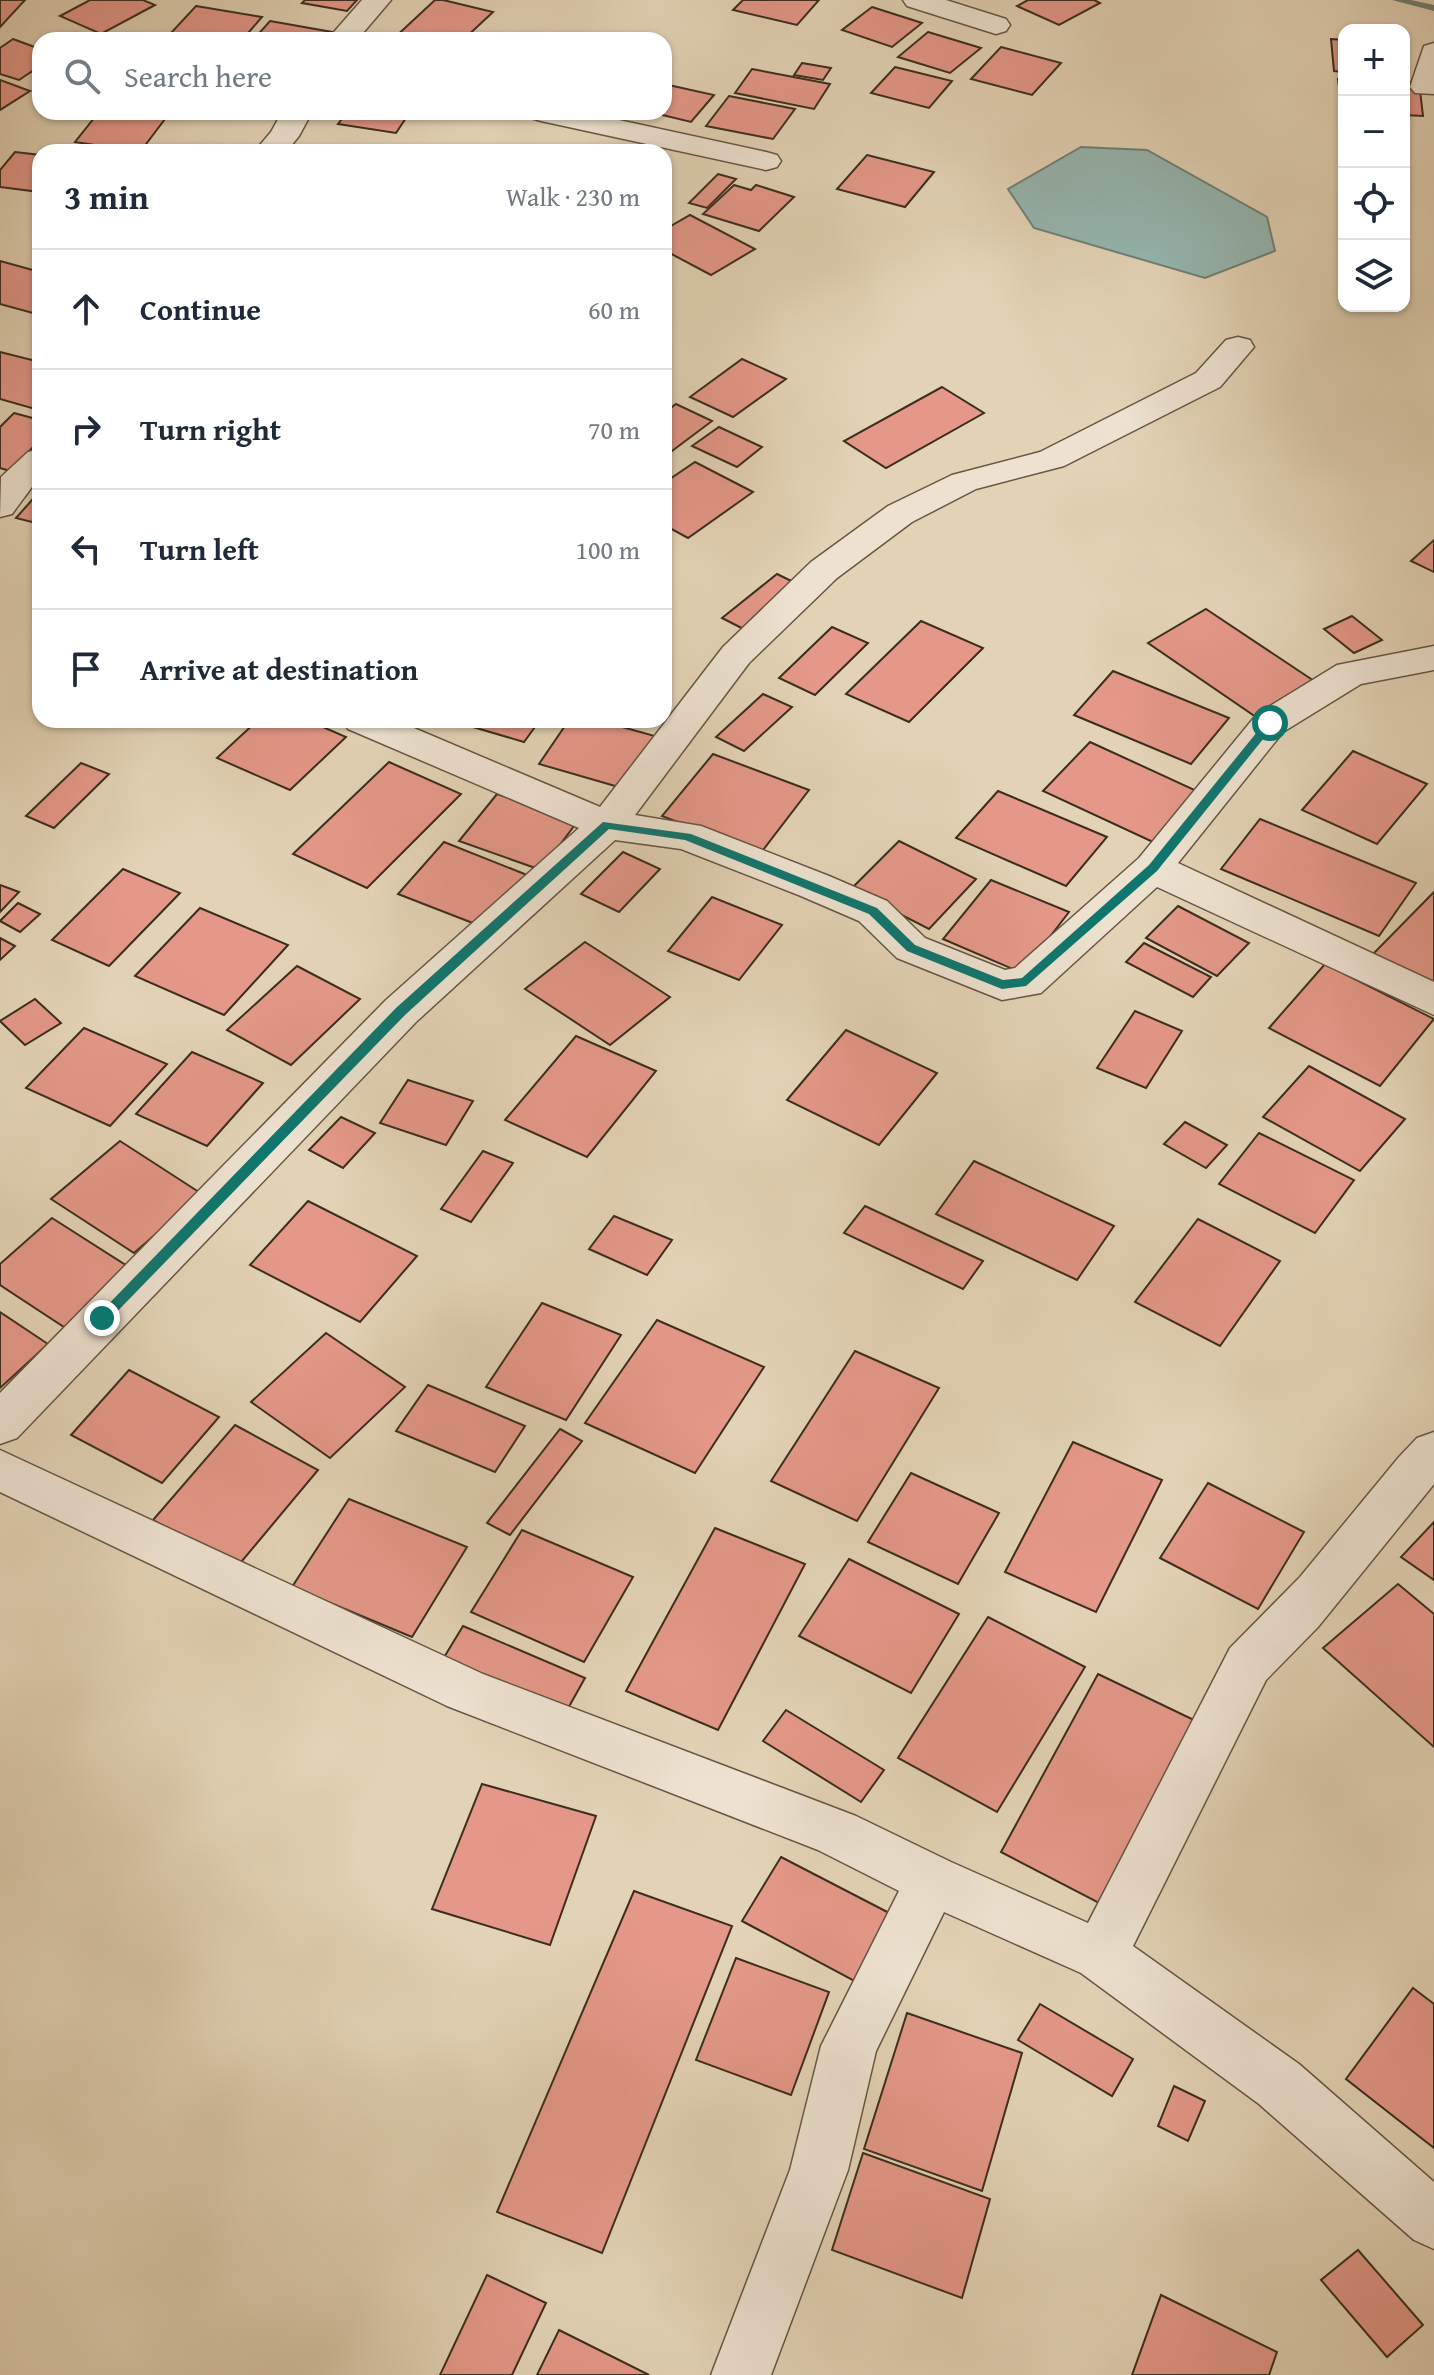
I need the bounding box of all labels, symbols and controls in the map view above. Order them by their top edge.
map controls [1338,24,1410,312]
button: + [1338,24,1410,96]
search box [32,32,672,120]
icon: search [60,54,104,98]
text: Search here [124,54,272,98]
button: − [1338,96,1410,168]
button: locate [1338,168,1410,240]
text: 3 min [64,172,149,221]
text: Walk · 230 m [506,177,640,216]
button: layers [1338,240,1410,312]
icon: ahead [64,287,108,331]
text: Continue [140,287,261,331]
text: 60 m [588,290,640,329]
icon: right [64,407,108,451]
text: Turn right [140,407,281,451]
text: 70 m [588,410,640,449]
icon: left [64,527,108,571]
text: Turn left [140,527,259,571]
text: 100 m [575,530,640,569]
icon: arrive [64,647,108,691]
text: Arrive at destination [140,647,418,691]
route start [1252,705,1288,741]
route end [84,1300,120,1336]

